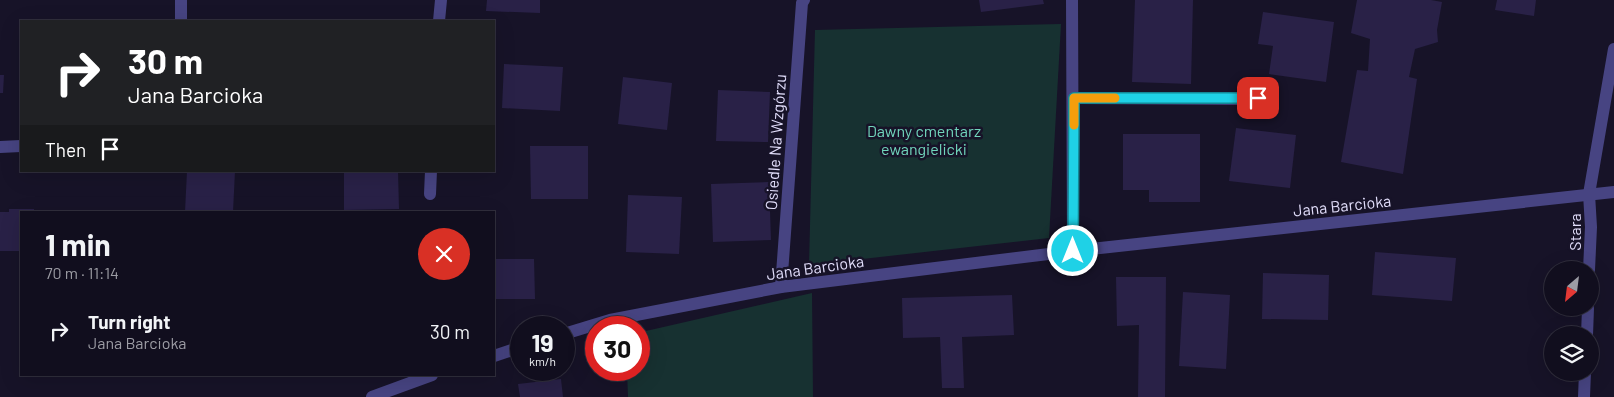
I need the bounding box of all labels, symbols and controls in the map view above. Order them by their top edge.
text: 30 m [128,39,203,81]
icon: right [45,40,110,105]
street label: Osiedle Na Wzgórzu [761,73,789,211]
pin [1237,77,1279,119]
text: Jana Barcioka [128,81,263,107]
icon: arrive [1244,84,1272,112]
park label: Dawny cmentarz ewangielicki [867,121,981,158]
icon: arrive [96,135,124,163]
text: Then [45,138,86,161]
street label: Jana Barcioka [1292,190,1392,220]
street label: Stara [1565,213,1584,251]
position arrow [1046,224,1098,276]
text: 1 min [45,226,111,262]
button: close [418,228,470,280]
street label: Jana Barcioka [765,251,865,283]
north arrow [1544,261,1599,316]
map controls [1544,261,1599,381]
text: 70 m · 11:14 [45,263,119,282]
text: Turn right [88,310,170,333]
speed limit sign: 30 [585,316,650,381]
icon: right [45,317,73,345]
text: 30 m [430,320,470,343]
button: layers [1544,326,1599,381]
text: 19 [531,327,554,357]
text: Jana Barcioka [88,333,186,352]
text: km/h [529,354,556,368]

